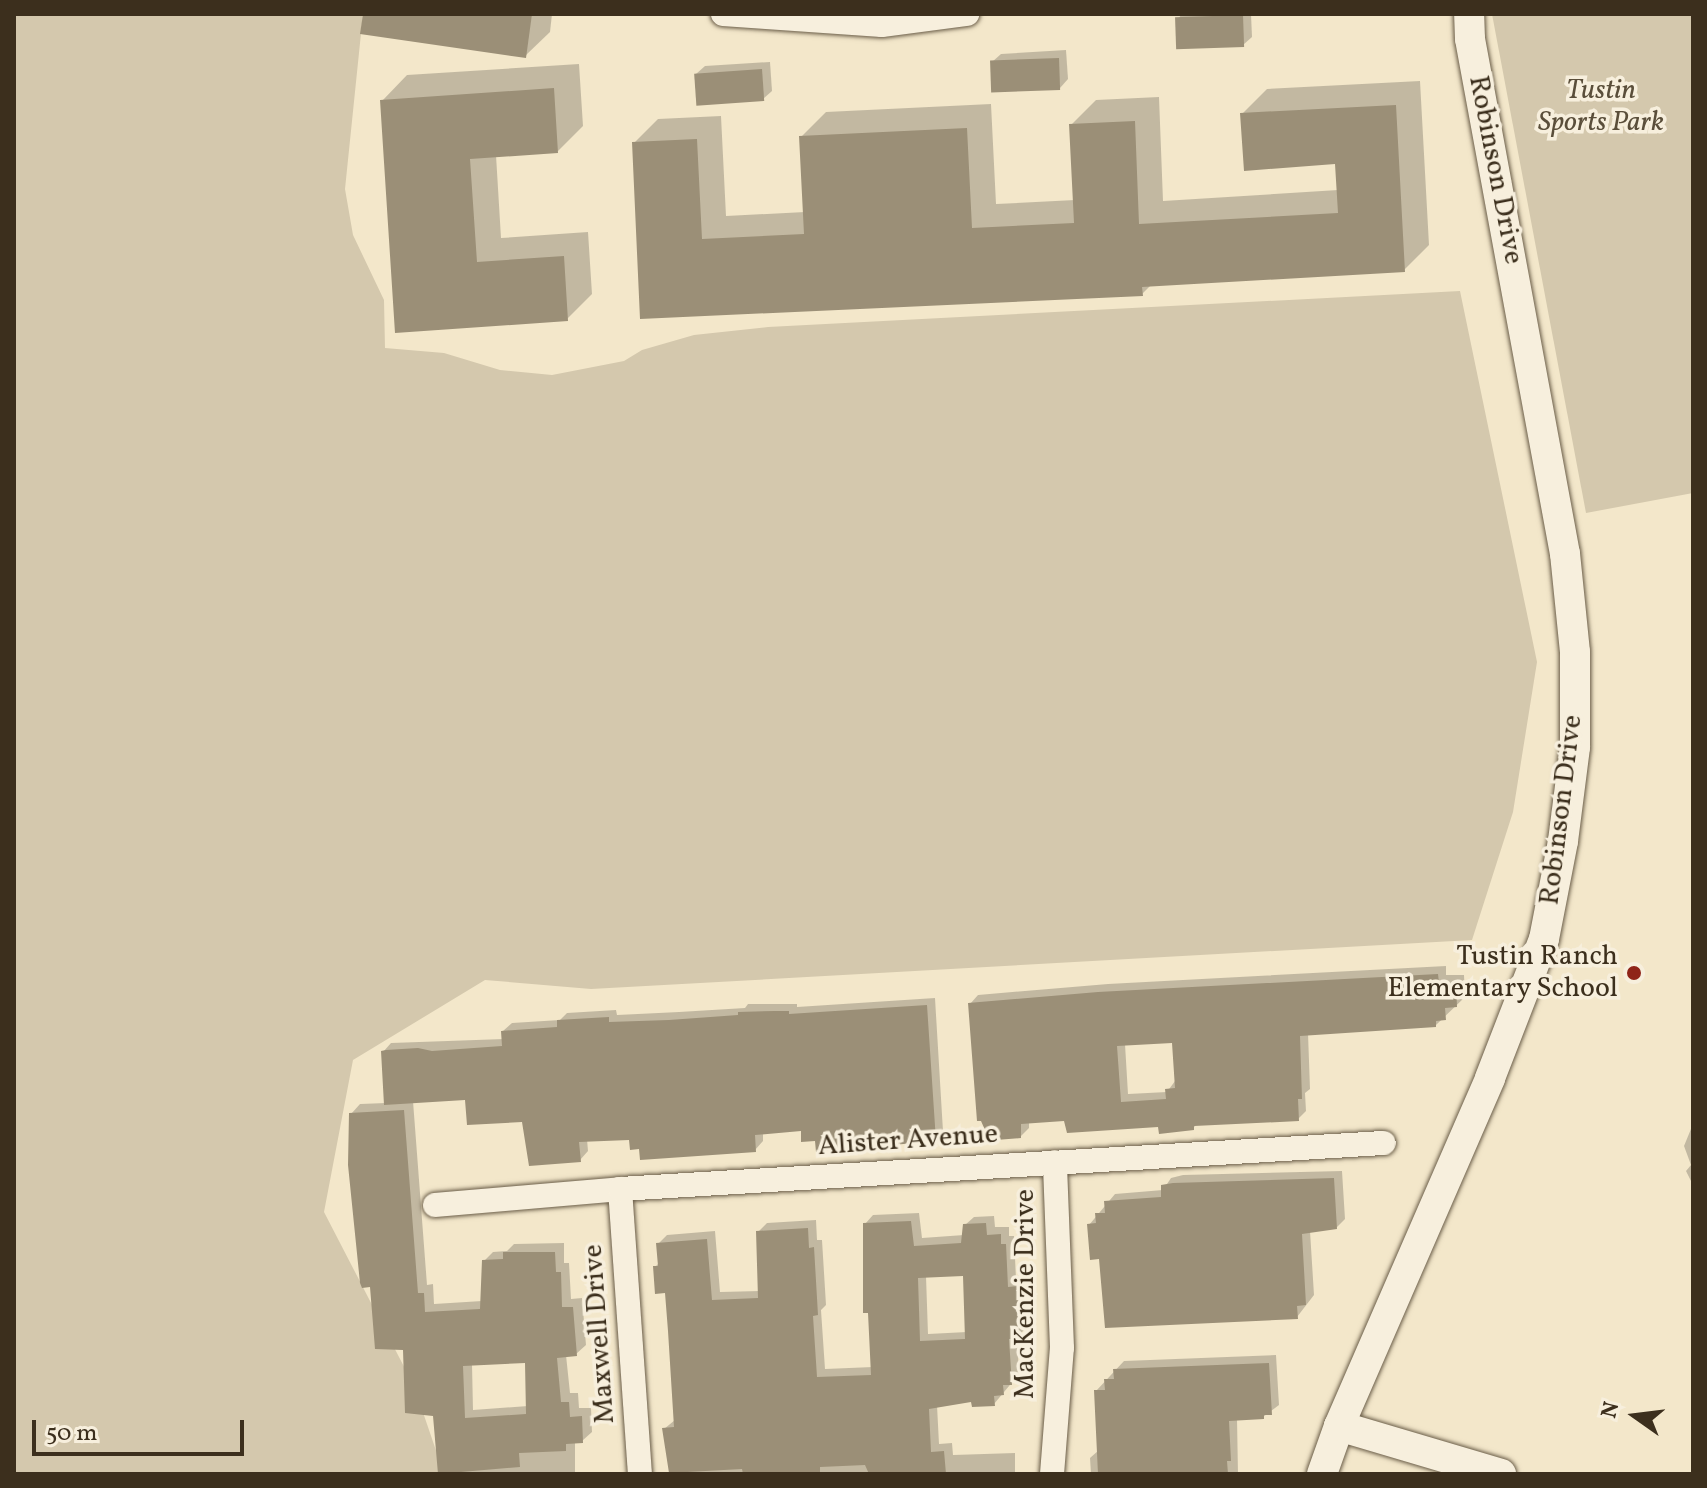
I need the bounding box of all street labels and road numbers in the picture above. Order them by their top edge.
street label: Robinson Drive [1460,73,1530,267]
street label: Robinson Drive [1534,713,1590,907]
street label: Alister Avenue [817,1118,999,1164]
street label: MacKenzie Drive [1009,1189,1043,1399]
street label: Maxwell Drive [577,1243,623,1425]

